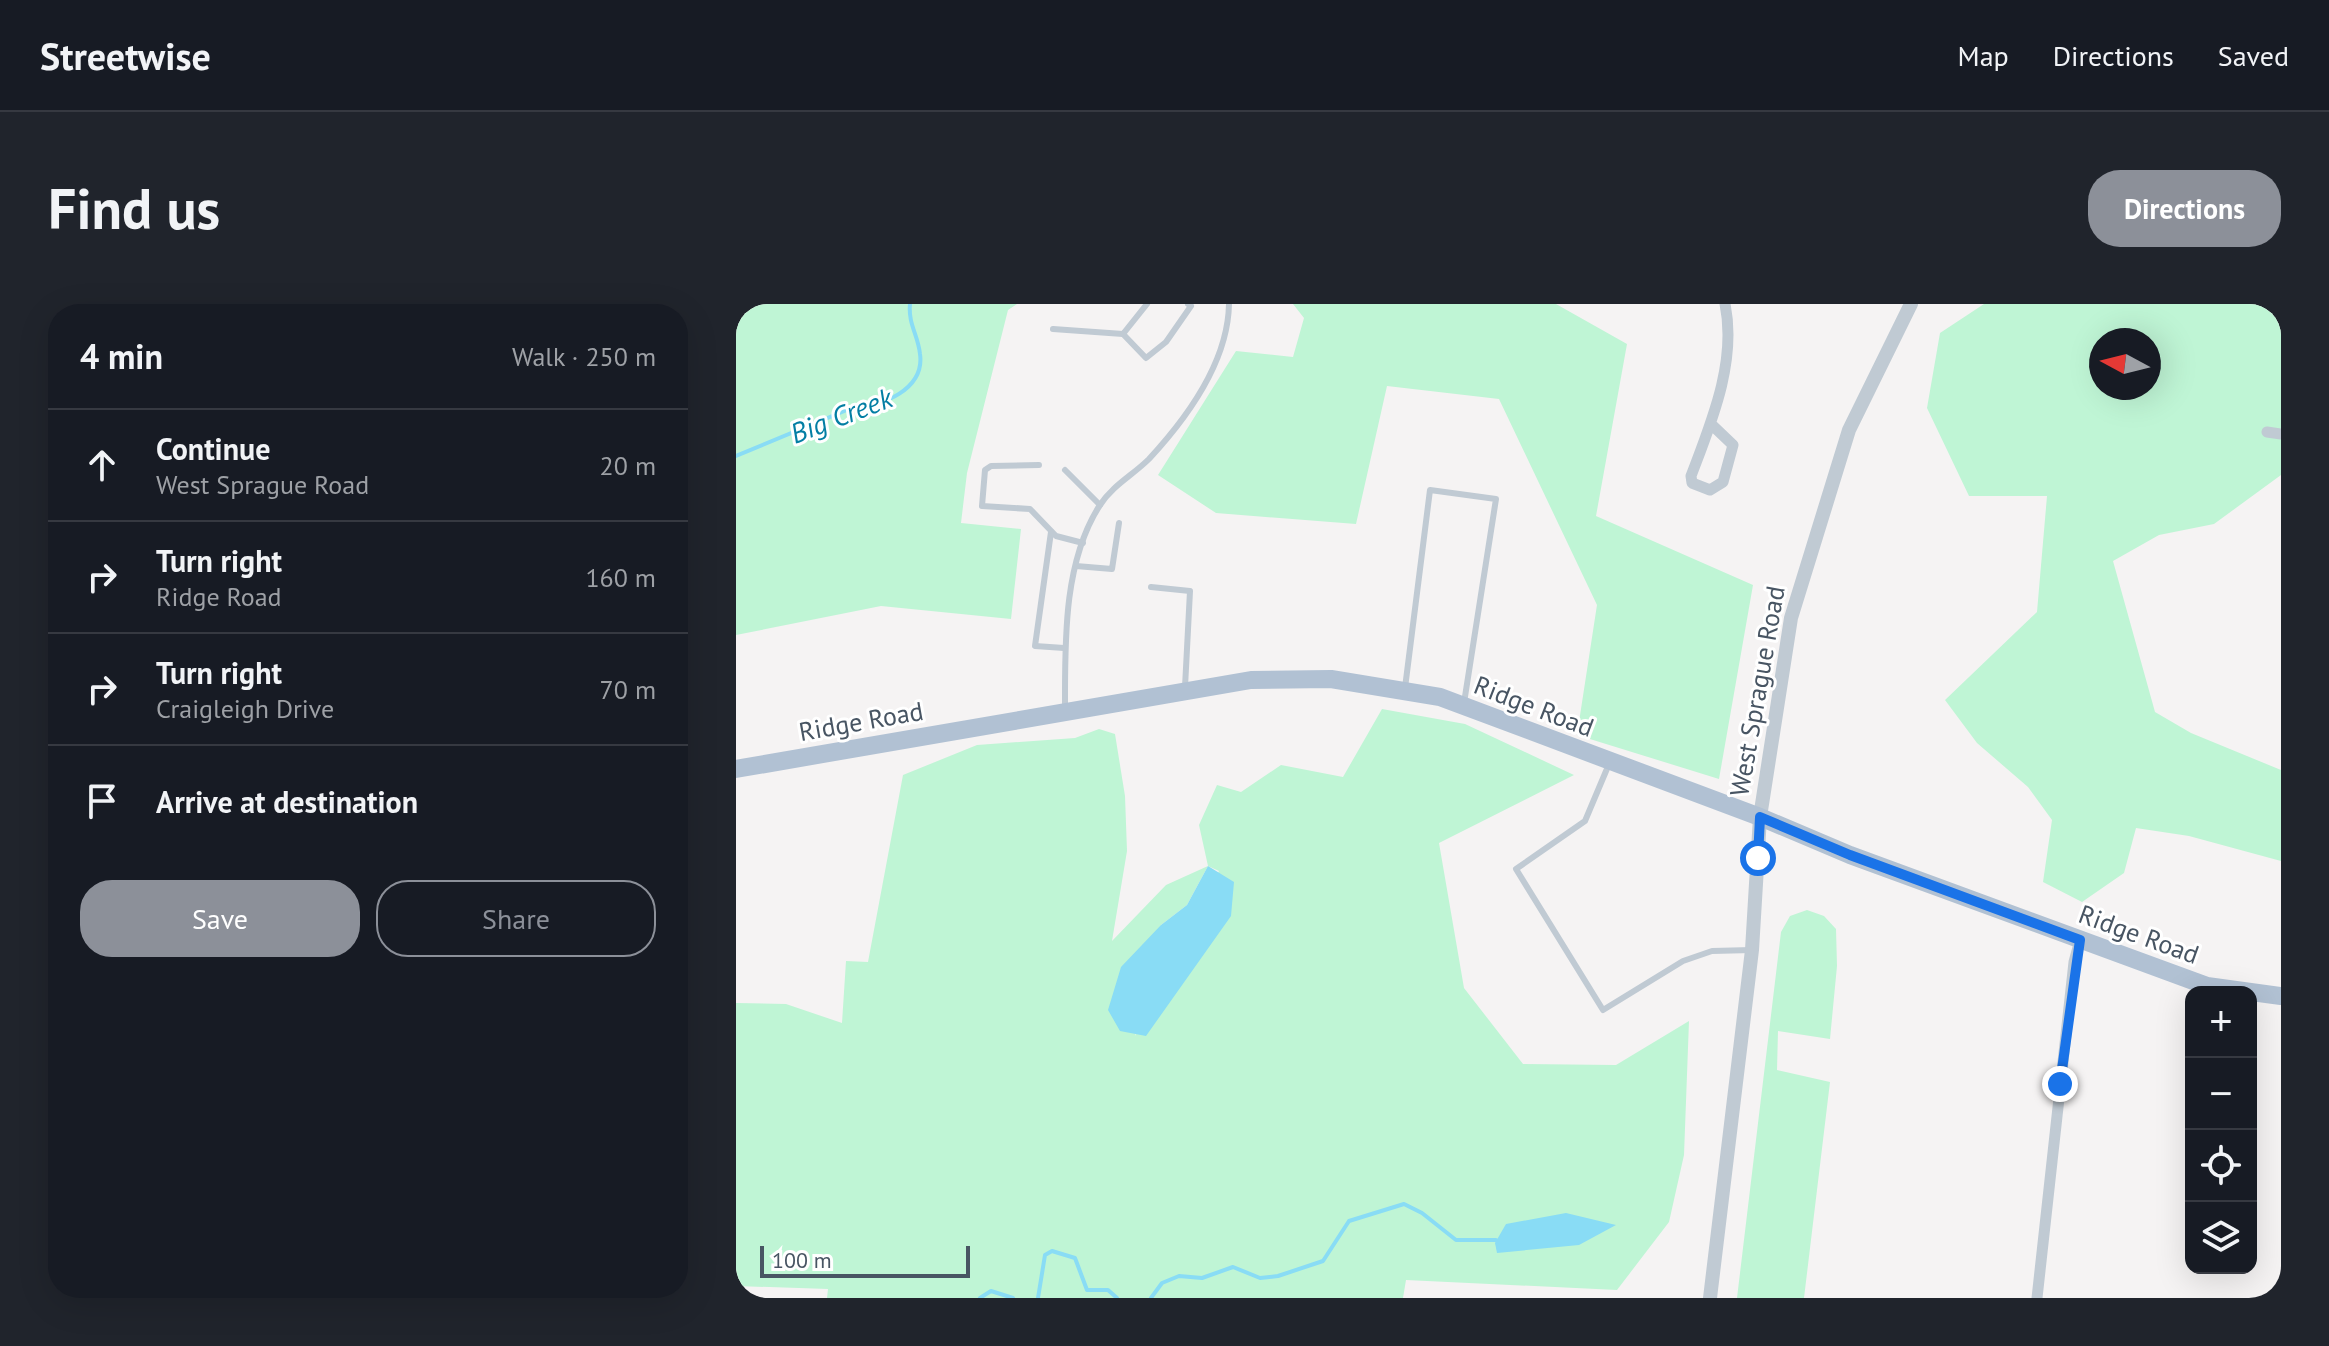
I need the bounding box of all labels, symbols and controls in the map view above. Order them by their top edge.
text: Streetwise [40,31,211,80]
text: Map [1958,37,2009,74]
text: Directions [2053,37,2174,74]
text: Saved [2218,37,2289,74]
button: Directions [2088,170,2281,247]
text: Find us [48,172,220,244]
north arrow [2089,328,2161,400]
text: 4 min [80,334,163,378]
text: Walk · 250 m [512,340,656,373]
water label: Big Creek [785,378,899,451]
text: Continue [156,429,270,468]
icon: ahead [80,443,124,487]
text: 20 m [600,449,656,482]
text: West Sprague Road [156,468,369,501]
text: Turn right [156,541,282,580]
icon: right [80,555,124,599]
text: 160 m [585,561,656,594]
text: Ridge Road [156,580,282,613]
street label: West Sprague Road [1722,583,1792,799]
text: Turn right [156,653,282,692]
icon: right [80,667,124,711]
street label: Ridge Road [1469,668,1599,744]
text: 70 m [600,673,656,706]
text: Craigleigh Drive [156,692,334,725]
street label: Ridge Road [796,694,926,748]
icon: arrive [80,779,124,823]
text: Arrive at destination [156,782,418,821]
route start [1740,840,1776,876]
button: Save [80,880,360,957]
button: Share [376,880,656,957]
street label: Ridge Road [2074,897,2204,971]
map controls [2185,986,2257,1274]
button: + [2185,986,2257,1058]
button: − [2185,1058,2257,1130]
route end [2042,1066,2078,1102]
button: locate [2185,1130,2257,1202]
button: layers [2185,1202,2257,1274]
scale bar [760,1242,970,1278]
text: 100 m [772,1246,832,1274]

